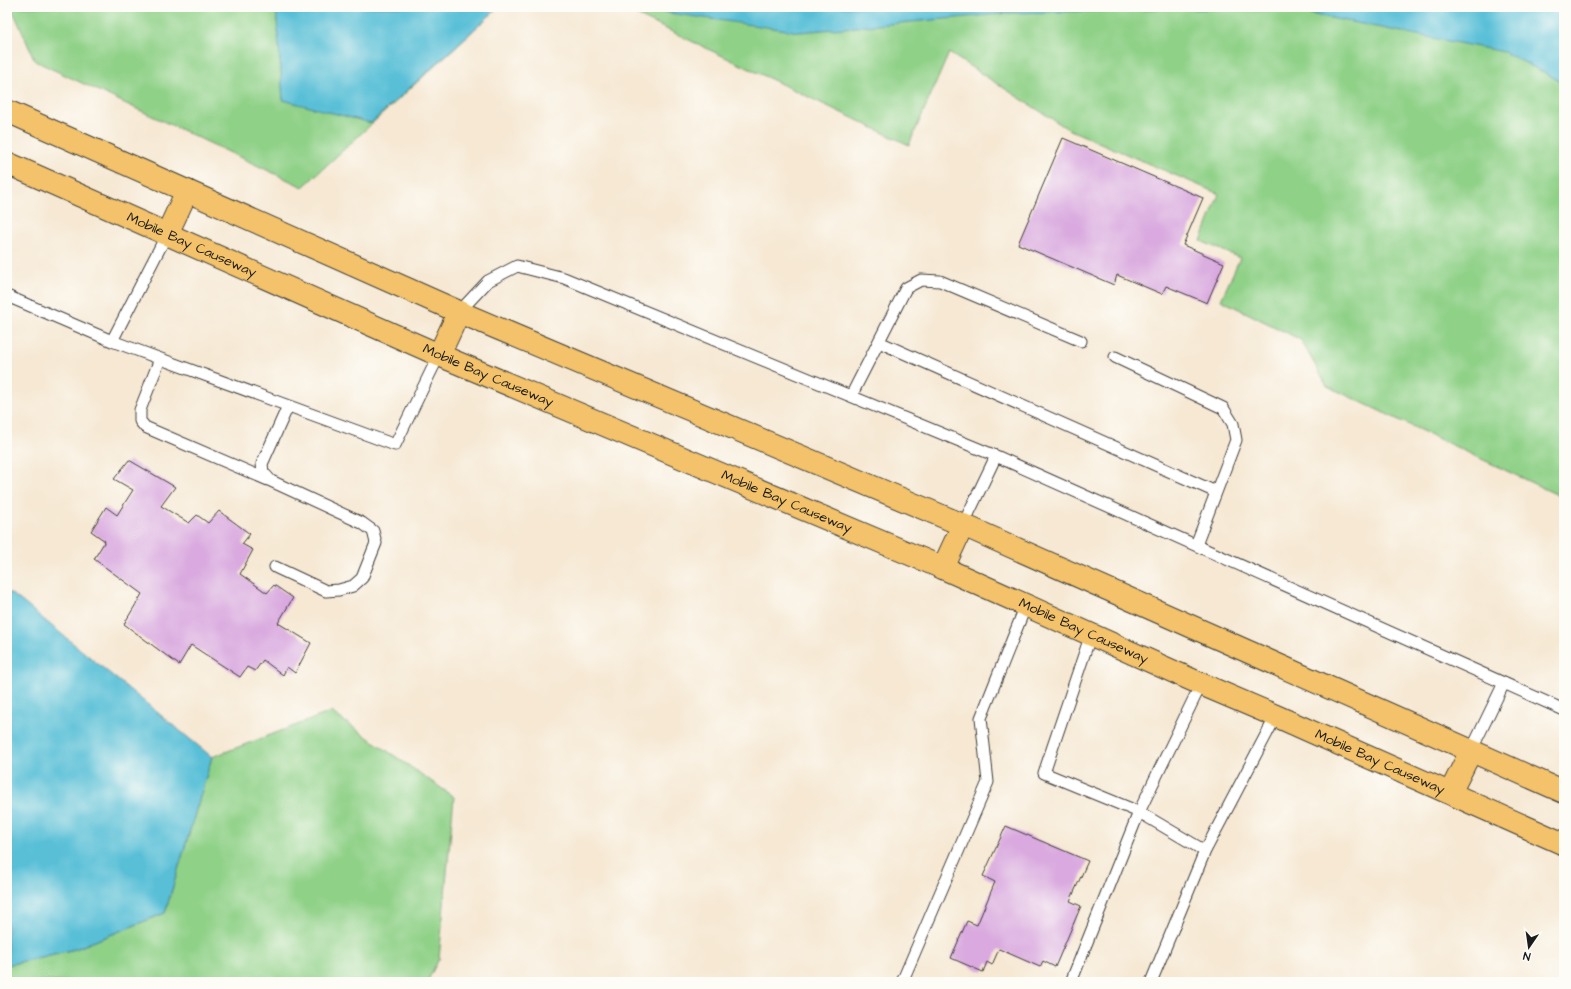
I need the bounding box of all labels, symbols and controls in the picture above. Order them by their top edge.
street label: Mobile Bay Causeway [123,207,260,283]
street label: Mobile Bay Causeway [420,339,557,412]
street label: Mobile Bay Causeway [718,465,855,538]
street label: Mobile Bay Causeway [1016,593,1152,669]
street label: Mobile Bay Causeway [1312,725,1448,800]
north arrow [1509,927,1549,967]
text: N [1522,948,1532,964]

